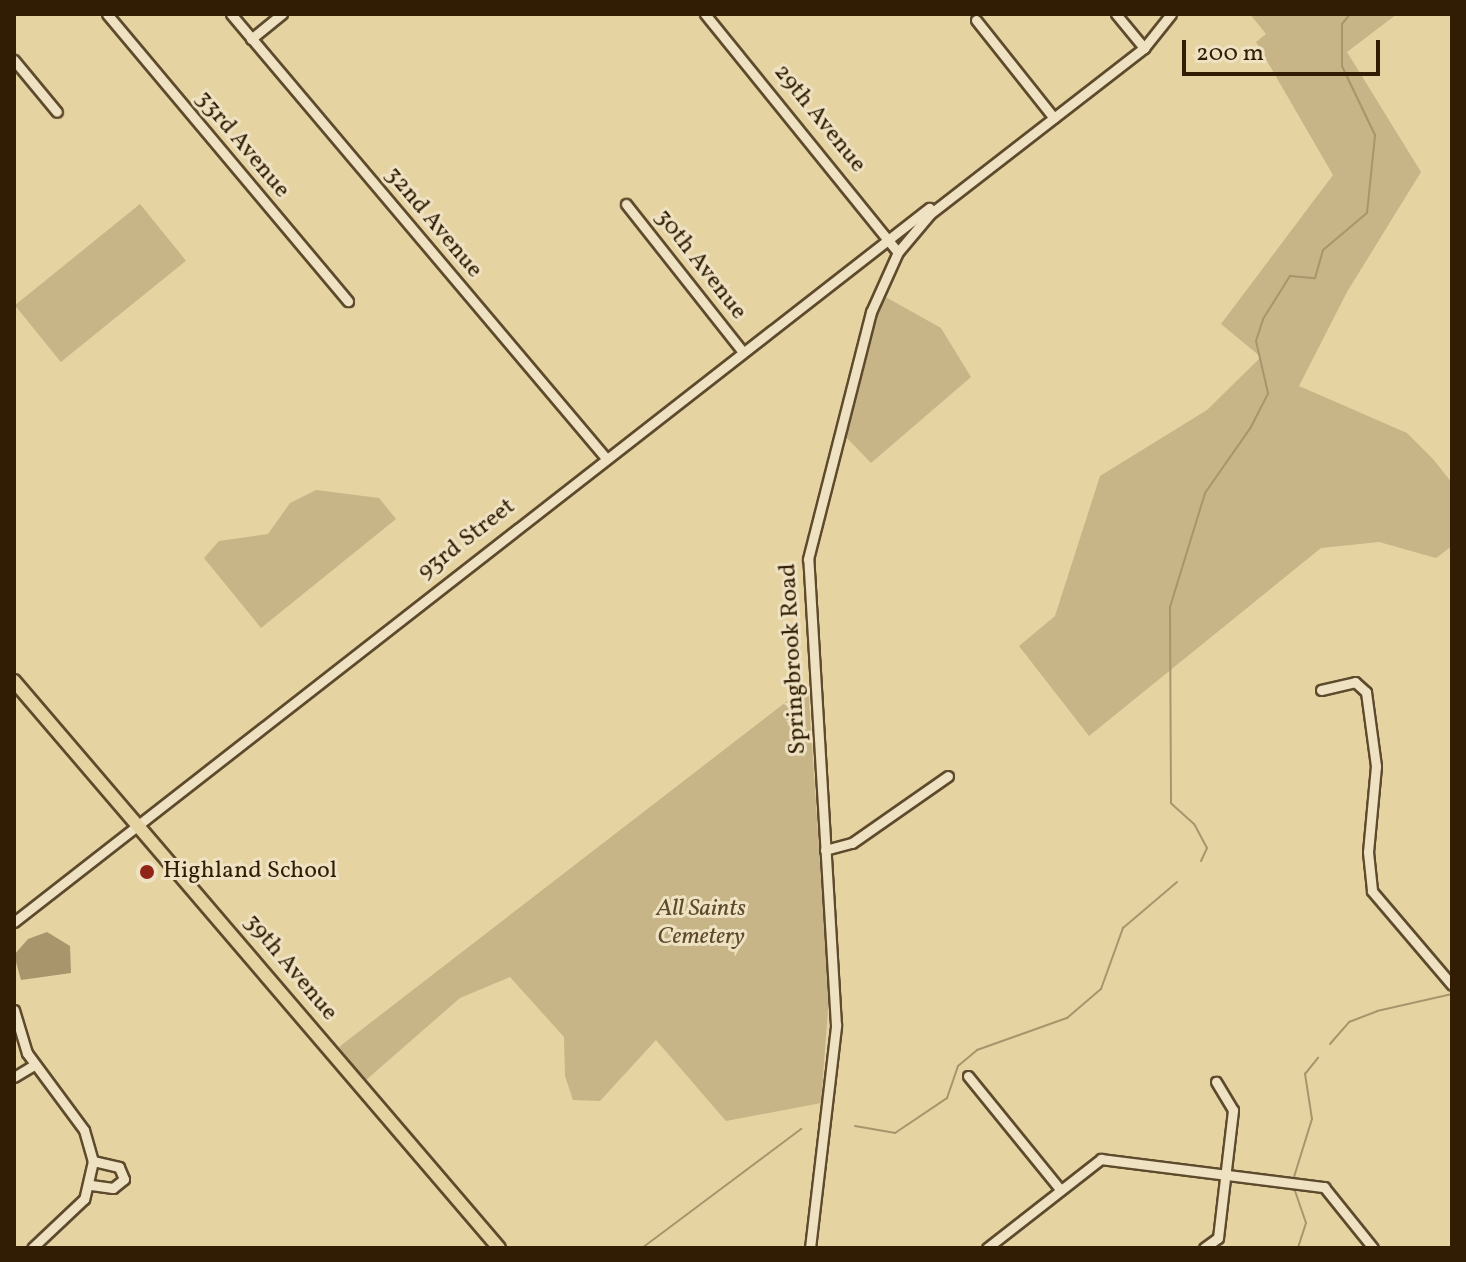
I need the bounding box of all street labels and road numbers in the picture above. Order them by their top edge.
street label: 29th Avenue [767,59,871,179]
street label: 33rd Avenue [189,85,295,205]
street label: 32nd Avenue [378,162,488,284]
street label: 30th Avenue [648,204,752,326]
street label: 93rd Street [413,493,521,587]
street label: Springbrook Road [775,563,813,755]
street label: 39th Avenue [237,909,343,1027]

